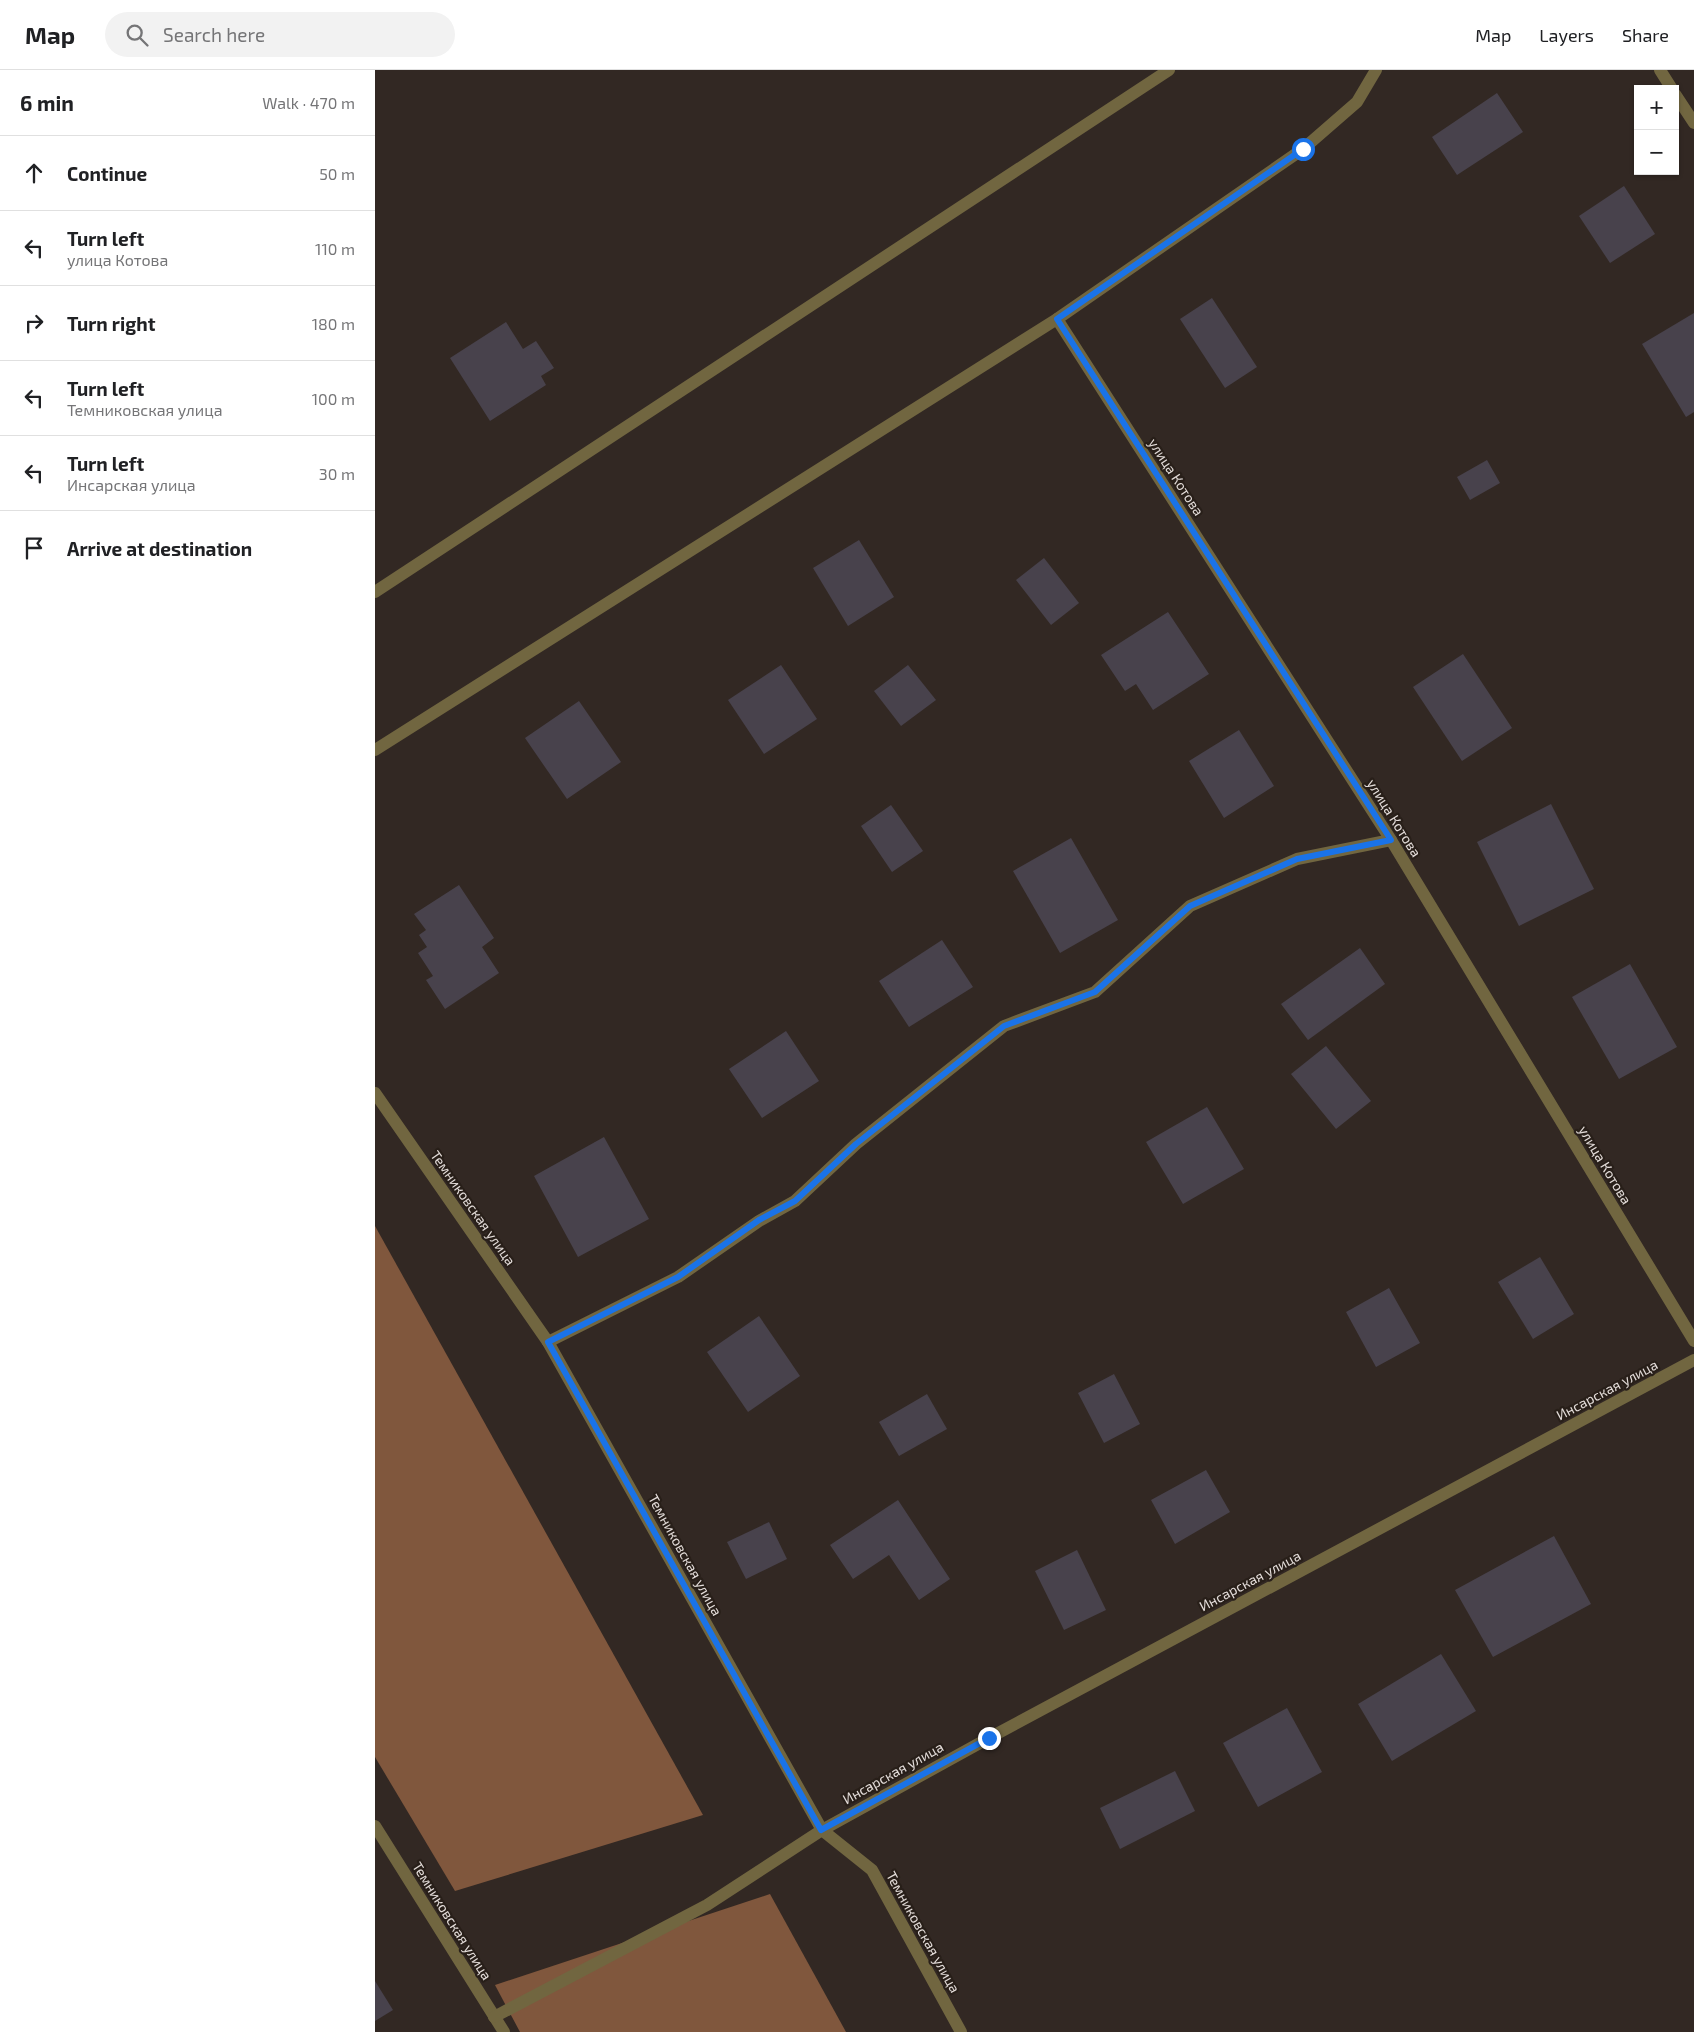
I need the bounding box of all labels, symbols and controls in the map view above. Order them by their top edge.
search box [105,12,455,57]
text: Map [25,20,75,49]
icon: search [123,21,151,49]
text: Search here [163,23,265,46]
text: Map [1475,24,1511,46]
text: Layers [1539,24,1594,46]
text: Share [1622,24,1669,46]
map controls [1634,85,1679,175]
button: + [1634,85,1679,130]
text: 6 min [20,90,74,115]
text: Walk · 470 m [262,93,355,112]
button: − [1634,130,1679,175]
route start [1292,138,1315,161]
icon: ahead [20,159,48,187]
text: Continue [67,162,147,185]
text: 50 m [319,164,355,183]
text: Turn left [67,227,144,250]
icon: left [20,234,48,262]
text: 110 m [315,239,355,258]
text: улица Котова [67,250,168,269]
icon: right [20,309,48,337]
text: Turn right [67,312,155,335]
text: 180 m [312,314,355,333]
text: Turn left [67,377,144,400]
icon: left [20,384,48,412]
text: 100 m [312,389,355,408]
text: Темниковская улица [67,400,223,419]
street label: улица Котова [1145,435,1208,519]
text: Turn left [67,452,144,475]
icon: left [20,459,48,487]
text: 30 m [319,464,355,483]
text: Инсарская улица [67,475,196,494]
icon: arrive [20,534,48,562]
text: Arrive at destination [67,537,252,560]
street label: улица Котова [1364,776,1425,860]
street label: улица Котова [1575,1122,1636,1207]
street label: Темниковская улица [427,1147,519,1268]
street label: Инсарская улица [1553,1356,1660,1423]
street label: Темниковская улица [645,1491,726,1618]
street label: Инсарская улица [1196,1547,1303,1614]
route end [978,1727,1001,1750]
street label: Инсарская улица [839,1738,946,1807]
street label: Темниковская улица [409,1859,496,1983]
street label: Темниковская улица [883,1868,964,1995]

